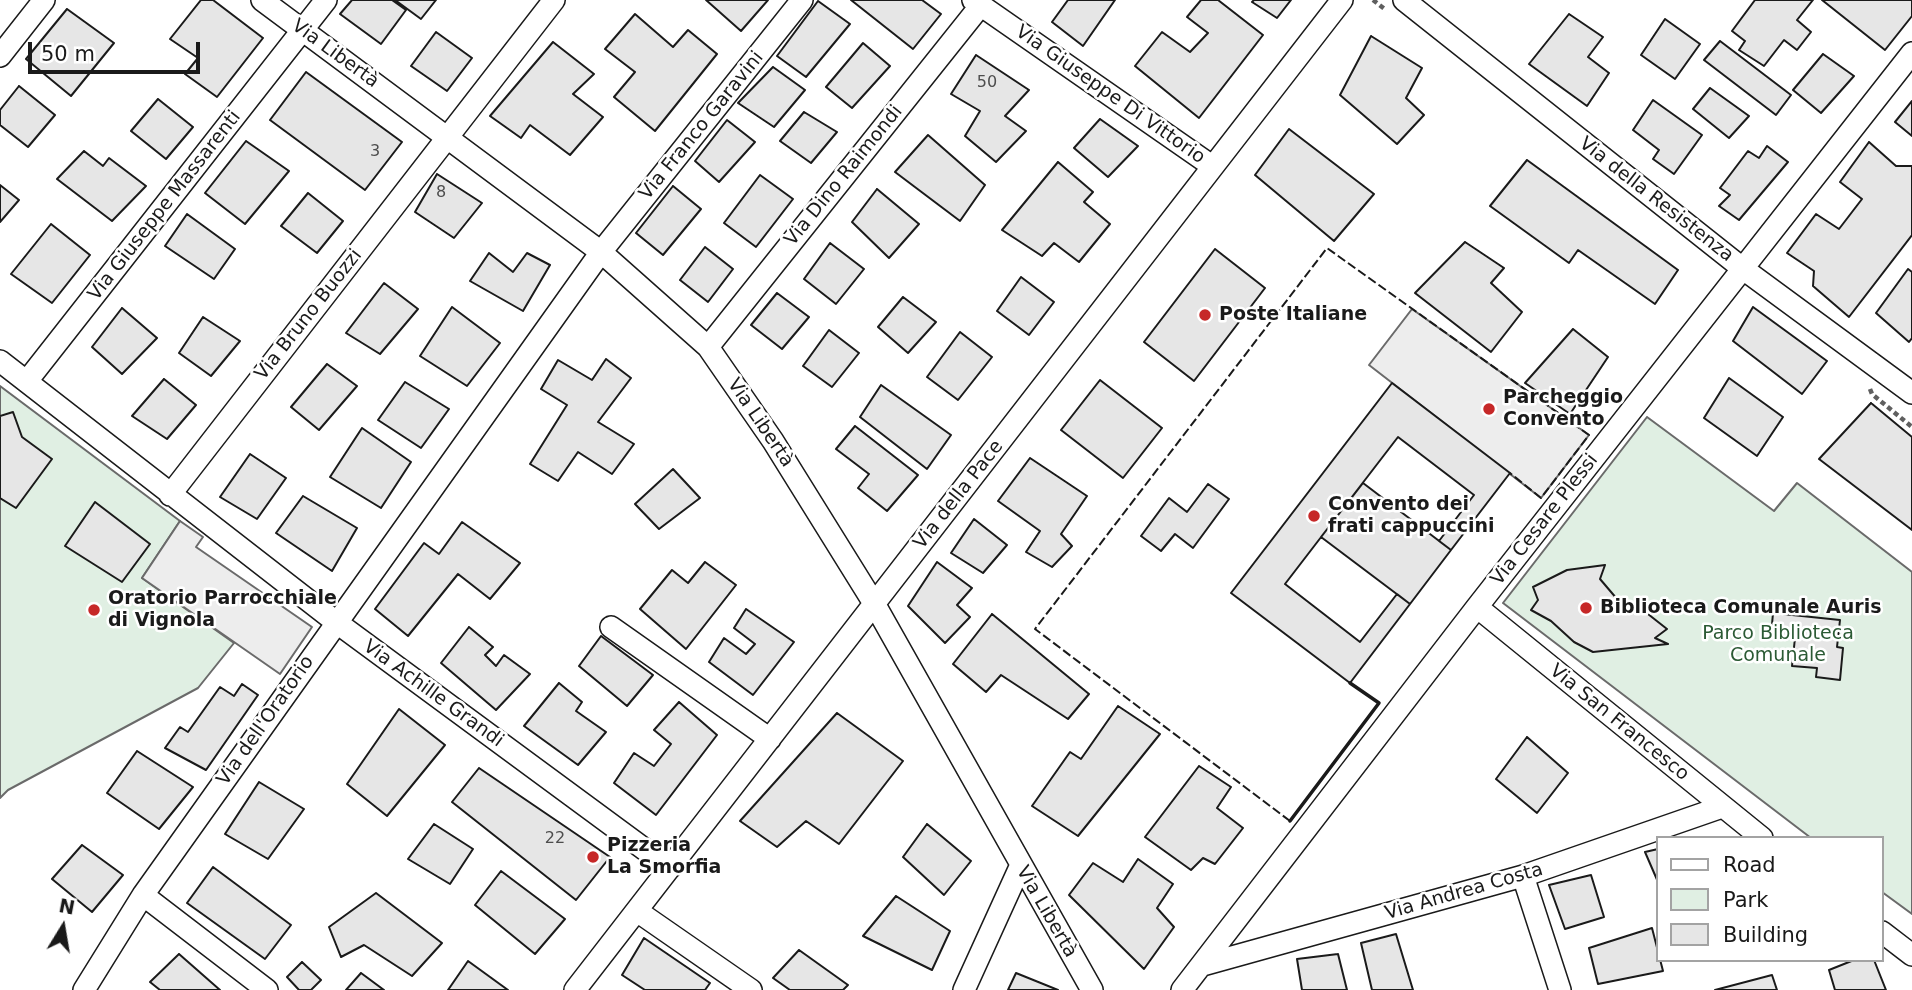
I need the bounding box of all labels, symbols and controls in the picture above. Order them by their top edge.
street label: Via Libertà [287,15,383,93]
street label: Via Giuseppe Di Vittorio [1011,21,1209,169]
scale bar [32,28,203,72]
text: 50 m [41,42,95,66]
street label: Via Franco Garavini [635,47,769,205]
house number: 50 [977,73,997,93]
street label: Via Dino Raimondi [780,101,908,251]
street label: Via Giuseppe Massarenti [84,107,246,305]
street label: Via della Resistenza [1574,133,1738,267]
house number: 3 [370,142,380,162]
house number: 8 [436,183,446,203]
street label: Via Bruno Buozzi [251,245,367,385]
place label: Poste Italiane [1219,304,1367,326]
marker: Poste Italiane [1197,307,1213,323]
street label: Via Libertà [722,374,798,472]
place label: Parcheggio Convento [1503,387,1623,431]
marker: Parcheggio Convento [1481,401,1497,417]
street label: Via della Pace [909,436,1009,554]
street label: Via Cesare Plessi [1487,450,1603,590]
place label: Convento dei frati cappuccini [1328,494,1495,538]
marker: Convento dei frati cappuccini [1306,508,1322,524]
place label: Oratorio Parrocchiale di Vignola [108,588,337,632]
place label: Biblioteca Comunale Auris [1600,597,1881,619]
marker: Biblioteca Comunale Auris [1578,600,1594,616]
marker: Oratorio Parrocchiale di Vignola [86,602,102,618]
park label: Parco Biblioteca Comunale [1702,623,1854,667]
street label: Via Achille Grandi [358,635,508,753]
street label: Via dell'Oratorio [213,652,319,790]
street label: Via San Francesco [1545,660,1693,786]
house number: 22 [545,829,565,849]
place label: Pizzeria La Smorfia [607,835,721,879]
legend [1657,836,1884,962]
marker: Pizzeria La Smorfia [585,849,601,865]
text: Road [1723,853,1776,877]
street label: Via Andrea Costa [1382,859,1546,925]
street label: Via Libertà [1011,862,1081,962]
text: Park [1723,888,1768,912]
north arrow [28,892,98,962]
text: N [57,894,77,919]
text: Building [1723,923,1808,947]

